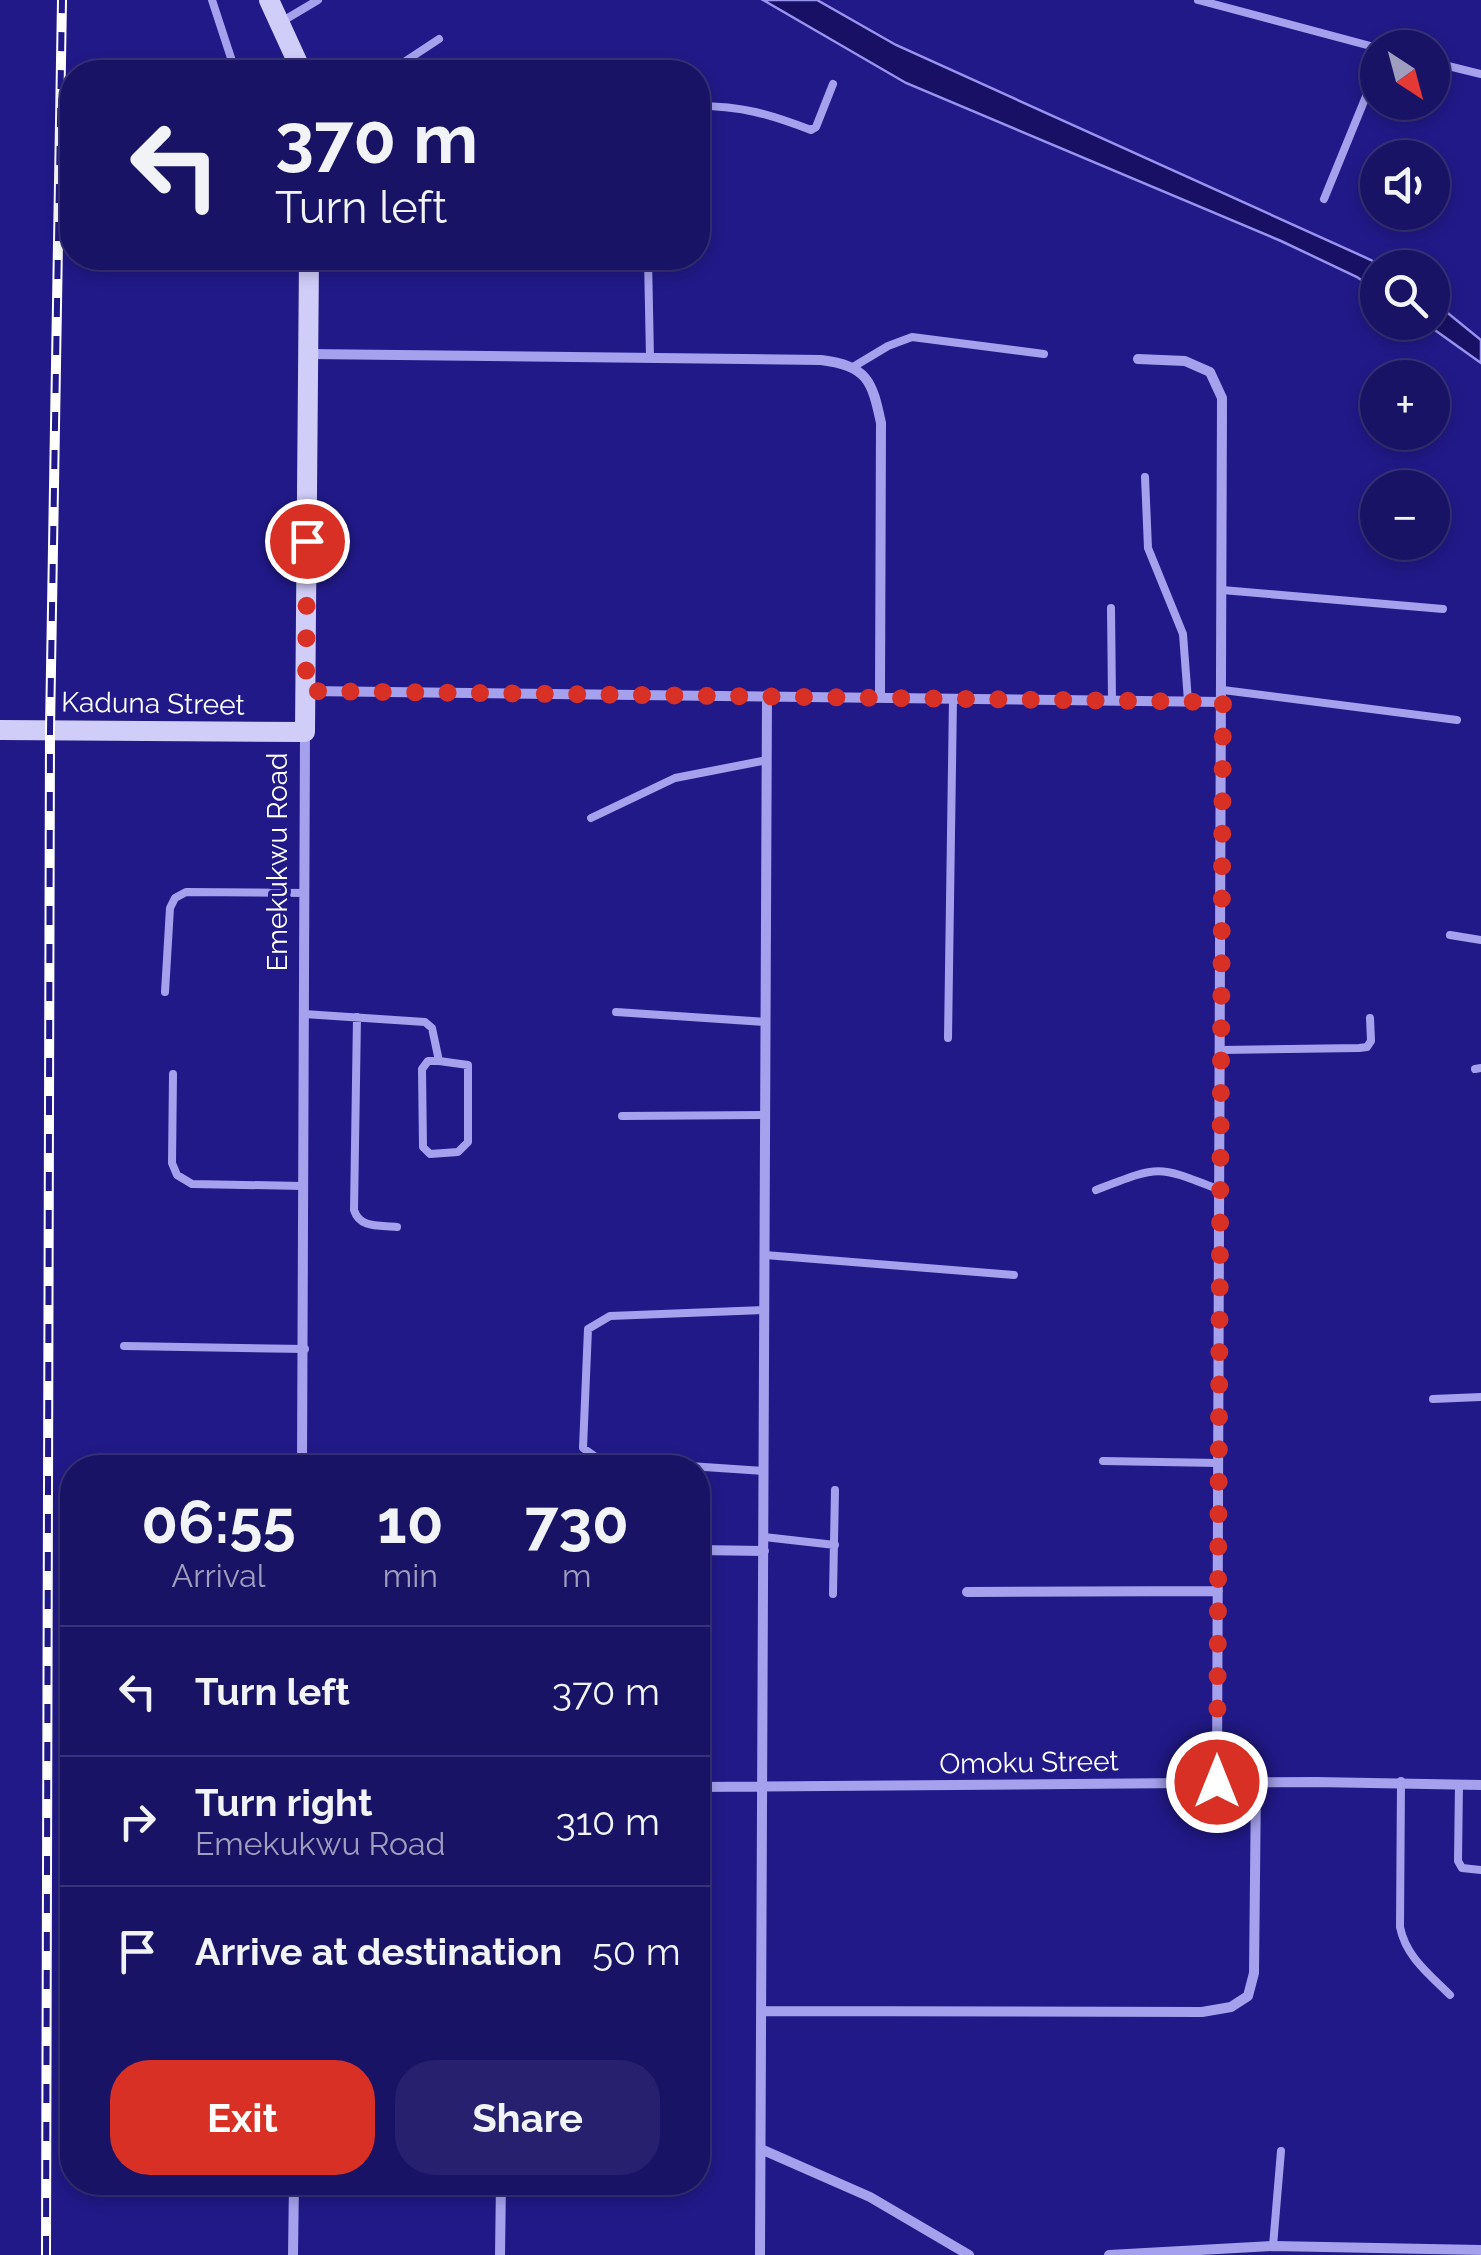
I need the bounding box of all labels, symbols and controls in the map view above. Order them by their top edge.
north arrow [1360,30,1450,120]
map controls [1360,30,1450,560]
text: 370 m [275,97,478,179]
icon: left [110,100,240,230]
button: sound [1360,140,1450,230]
text: Turn left [275,181,447,234]
button: search [1360,250,1450,340]
button: + [1360,360,1450,450]
button: − [1360,470,1450,560]
pin [265,499,350,584]
icon: arrive [280,514,335,569]
street label: Kaduna Street [61,685,246,722]
street label: Emekukwu Road [261,752,294,972]
text: 06:55 [141,1487,296,1557]
text: 10 [377,1487,444,1557]
text: 730 [525,1487,629,1557]
text: Arrival [172,1557,265,1594]
text: min [383,1557,438,1594]
text: m [562,1557,591,1594]
icon: left [110,1664,165,1719]
text: Turn left [195,1669,350,1714]
text: 370 m [552,1669,660,1714]
position arrow [1165,1730,1269,1834]
street label: Omoku Street [939,1744,1120,1781]
text: Turn right [195,1780,372,1825]
icon: right [110,1794,165,1849]
text: 310 m [556,1799,660,1844]
text: Emekukwu Road [195,1825,445,1862]
icon: arrive [110,1924,165,1979]
text: Arrive at destination [195,1929,562,1974]
text: 50 m [592,1929,681,1974]
button: Exit [110,2060,375,2175]
button: Share [395,2060,660,2175]

